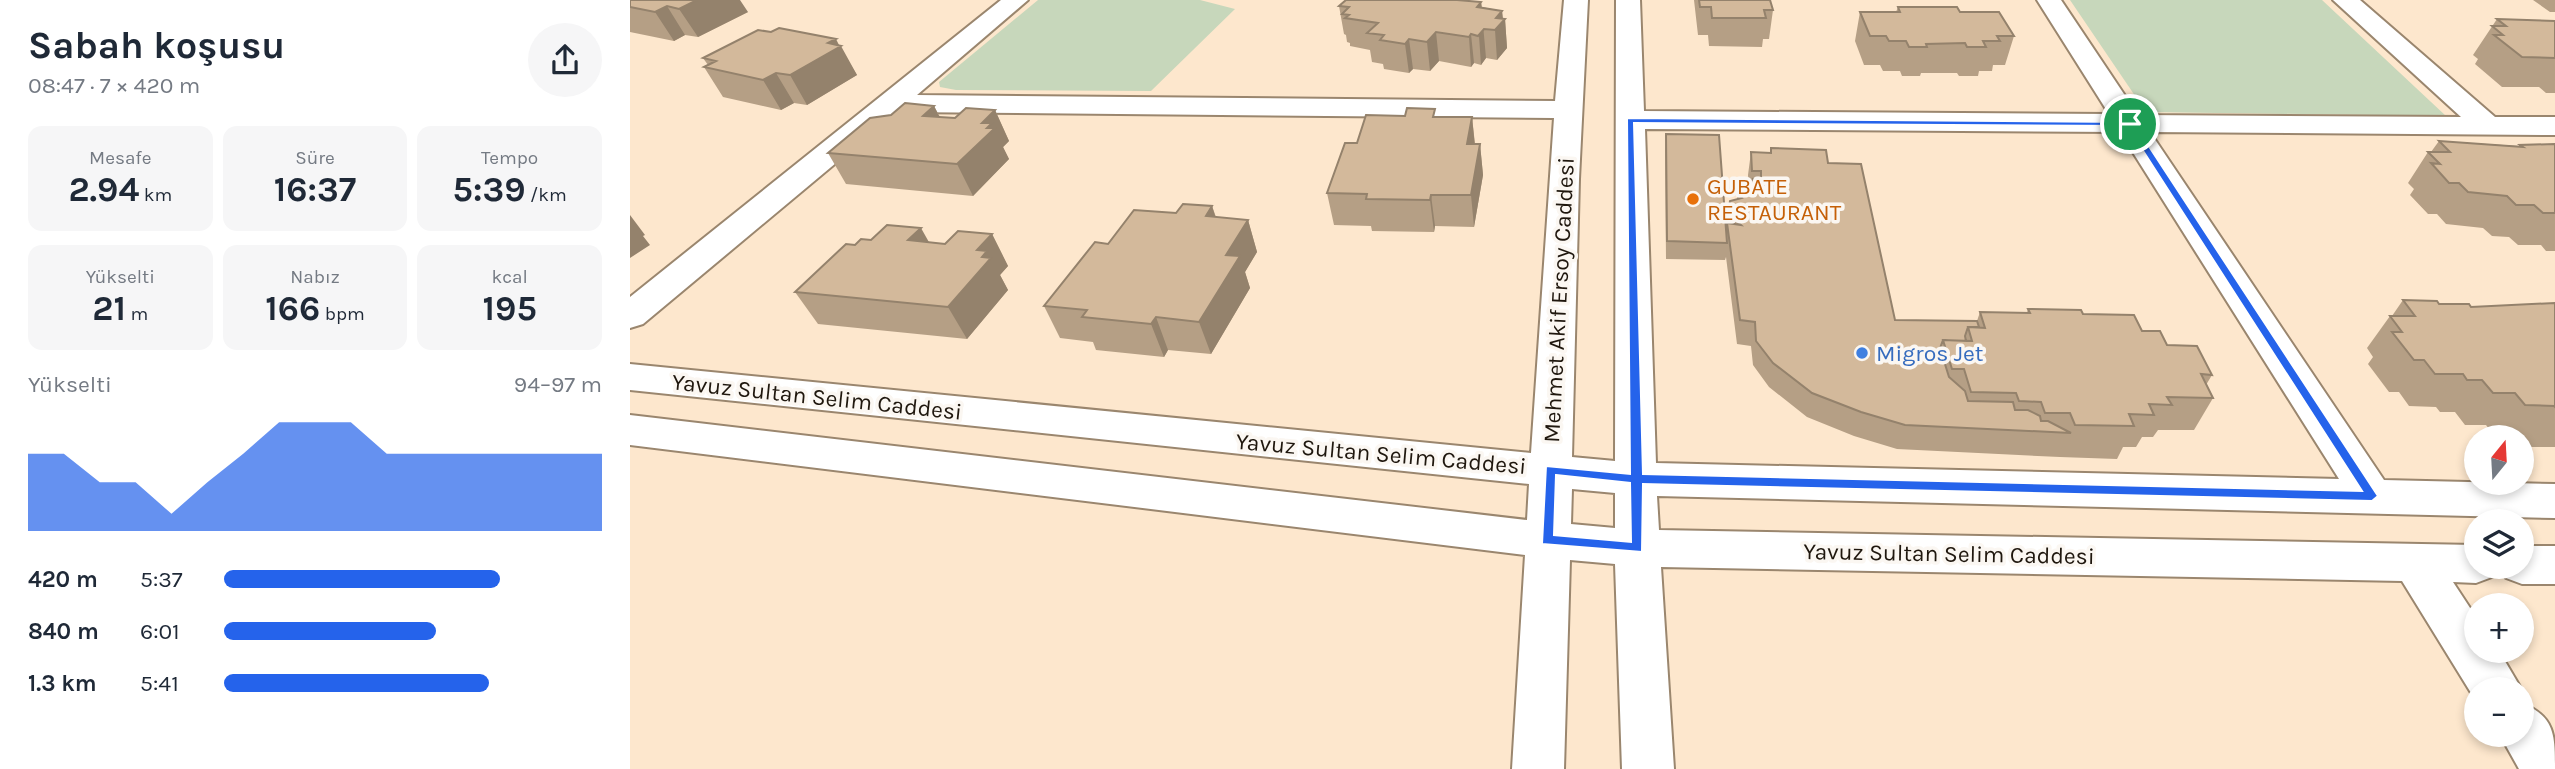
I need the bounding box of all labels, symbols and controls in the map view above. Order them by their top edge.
text: Sabah koşusu [28,23,285,68]
button: share [528,23,602,97]
text: 08:47 · 7 × 420 m [28,72,200,99]
pin [2100,94,2160,154]
icon: arrive [2111,105,2149,143]
text: Mesafe [89,147,152,169]
text: Süre [295,147,335,169]
text: Tempo [481,147,538,169]
street label: Mehmet Akif Ersoy Caddesi [1538,157,1580,443]
text: 2.94 [68,169,139,210]
text: 16:37 [274,169,356,210]
text: 5:39 [453,169,526,210]
place label: GUBATE RESTAURANT [1707,173,1842,226]
text: km [139,184,172,206]
text: /km [526,184,567,206]
marker: GUBATE RESTAURANT [1685,191,1701,207]
text: Yükselti [86,266,155,288]
text: Nabız [290,266,340,288]
text: kcal [492,266,528,288]
text: 21 [92,288,126,329]
text: 166 [265,288,320,329]
text: 195 [483,288,537,329]
text: m [126,303,148,325]
text: bpm [320,303,365,325]
place label: Migros Jet [1876,340,1984,367]
marker: Migros Jet [1854,345,1870,361]
street label: Yavuz Sultan Selim Caddesi [671,368,963,426]
text: Yükselti [28,371,112,398]
text: 94–97 m [514,371,602,398]
north arrow [2464,425,2534,495]
map controls [2464,425,2534,747]
street label: Yavuz Sultan Selim Caddesi [1235,428,1527,480]
button: layers [2464,509,2534,579]
street label: Yavuz Sultan Selim Caddesi [1803,538,2095,570]
text: 420 m [28,566,98,593]
text: 5:37 [140,566,183,593]
button: + [2464,593,2534,663]
text: 840 m [28,618,99,645]
text: 6:01 [140,618,180,645]
text: 1.3 km [28,670,97,697]
text: 5:41 [140,670,179,697]
button: − [2464,677,2534,747]

